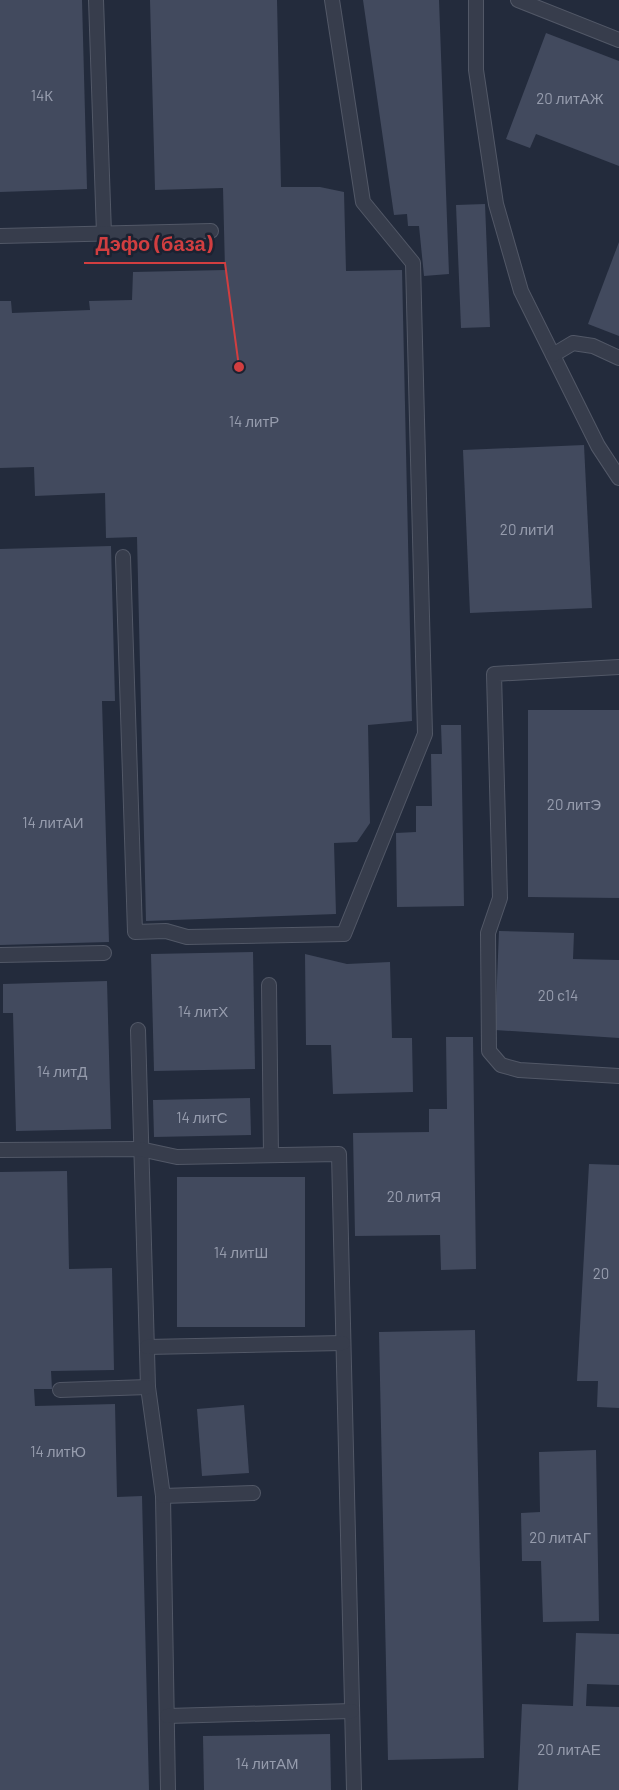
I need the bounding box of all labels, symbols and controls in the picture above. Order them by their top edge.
house number: 14К [31,86,53,104]
house number: 20 литАЖ [536,89,604,107]
callout: Дэфо (база) [84,225,225,263]
text: Дэфо (база) [95,231,213,255]
house number: 14 литР [229,412,279,430]
house number: 20 литИ [500,520,554,538]
house number: 20 литЭ [547,795,601,813]
house number: 14 литАИ [22,813,84,831]
house number: 20 с14 [538,986,578,1004]
house number: 14 литХ [178,1002,228,1020]
house number: 14 литД [37,1062,87,1080]
house number: 14 литС [176,1108,228,1126]
house number: 20 литЯ [387,1187,441,1205]
house number: 14 литШ [214,1243,268,1261]
house number: 20 [593,1264,609,1282]
house number: 14 литЮ [30,1442,86,1460]
house number: 20 литАГ [529,1528,591,1546]
house number: 20 литАЕ [537,1740,601,1758]
house number: 14 литАМ [235,1754,299,1772]

